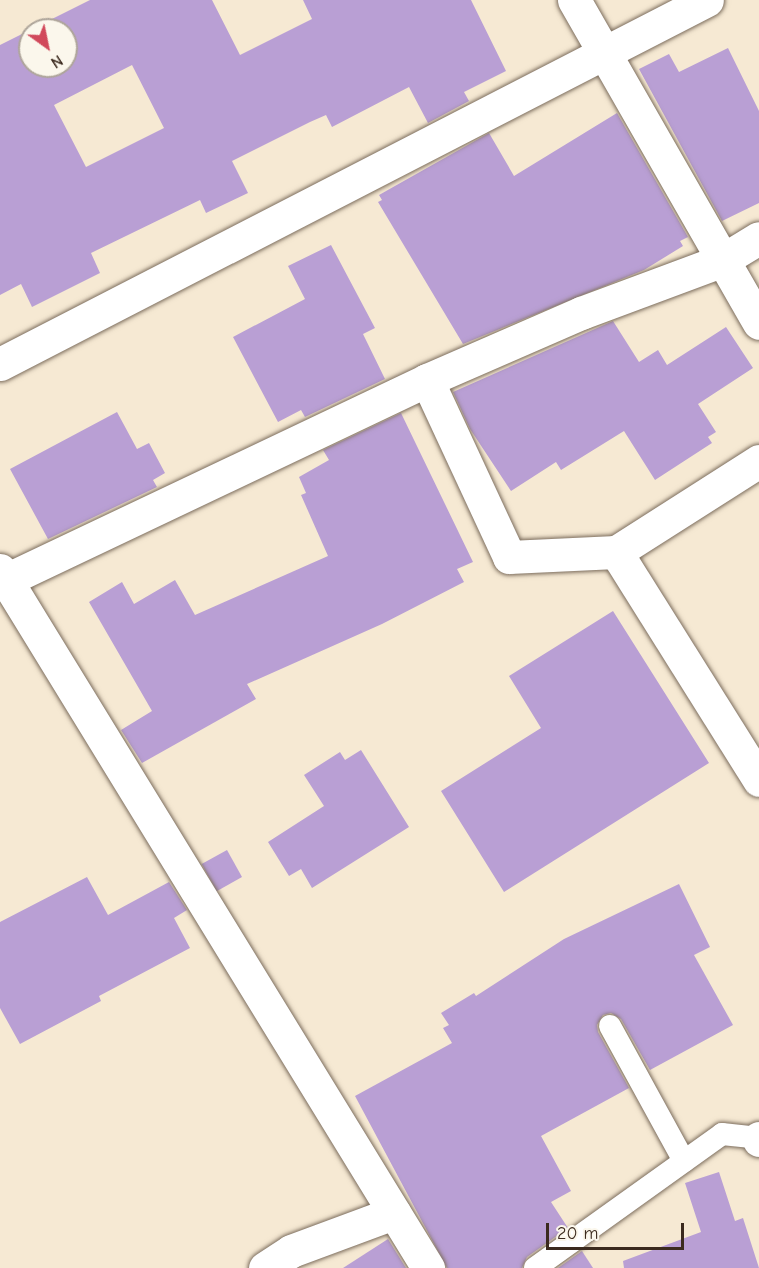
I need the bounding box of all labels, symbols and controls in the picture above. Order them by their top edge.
north arrow [18,18,78,78]
text: N [47,51,66,72]
scale bar [549,1211,687,1249]
text: 20 m [557,1223,598,1244]

